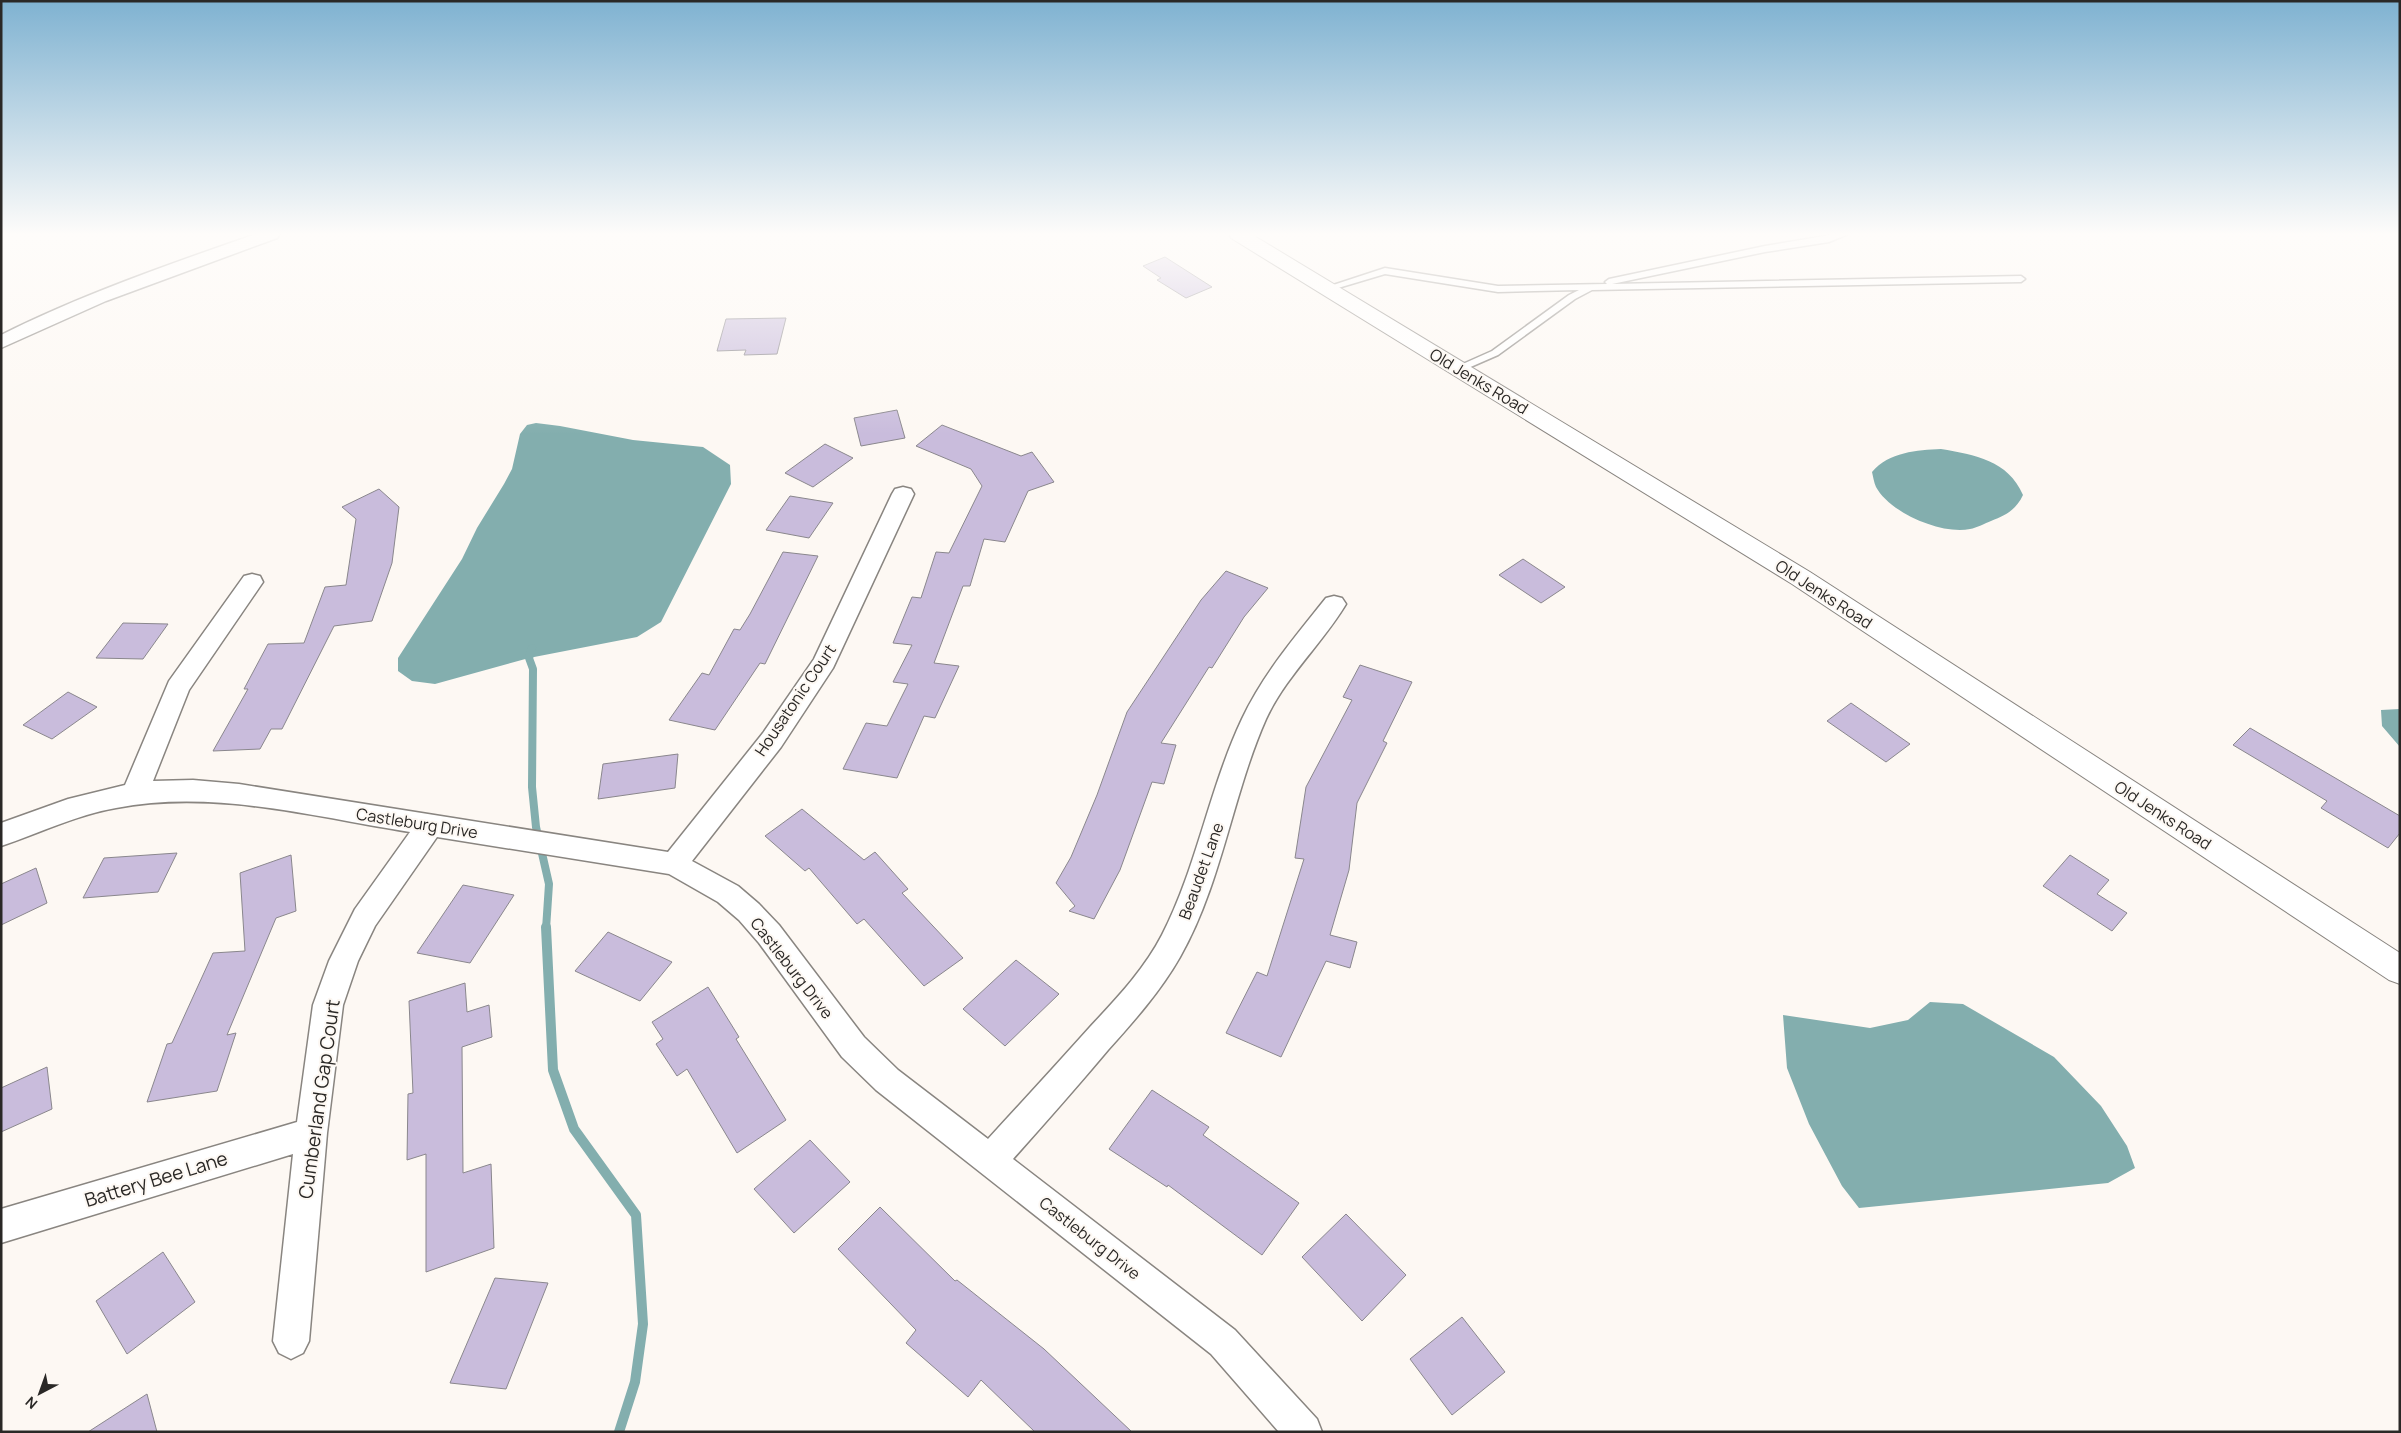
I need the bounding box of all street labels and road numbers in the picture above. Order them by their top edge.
street label: Old Jenks Road [1426,343,1532,419]
street label: Old Jenks Road [1771,554,1877,634]
street label: Housatonic Court [749,640,841,760]
street label: Old Jenks Road [2110,775,2216,855]
street label: Castleburg Drive [355,803,479,843]
street label: Beaudet Lane [1173,819,1229,923]
street label: Castleburg Drive [746,913,838,1023]
street label: Cumberland Gap Court [292,998,346,1200]
street label: Battery Bee Lane [81,1145,231,1213]
street label: Castleburg Drive [1035,1192,1145,1284]

